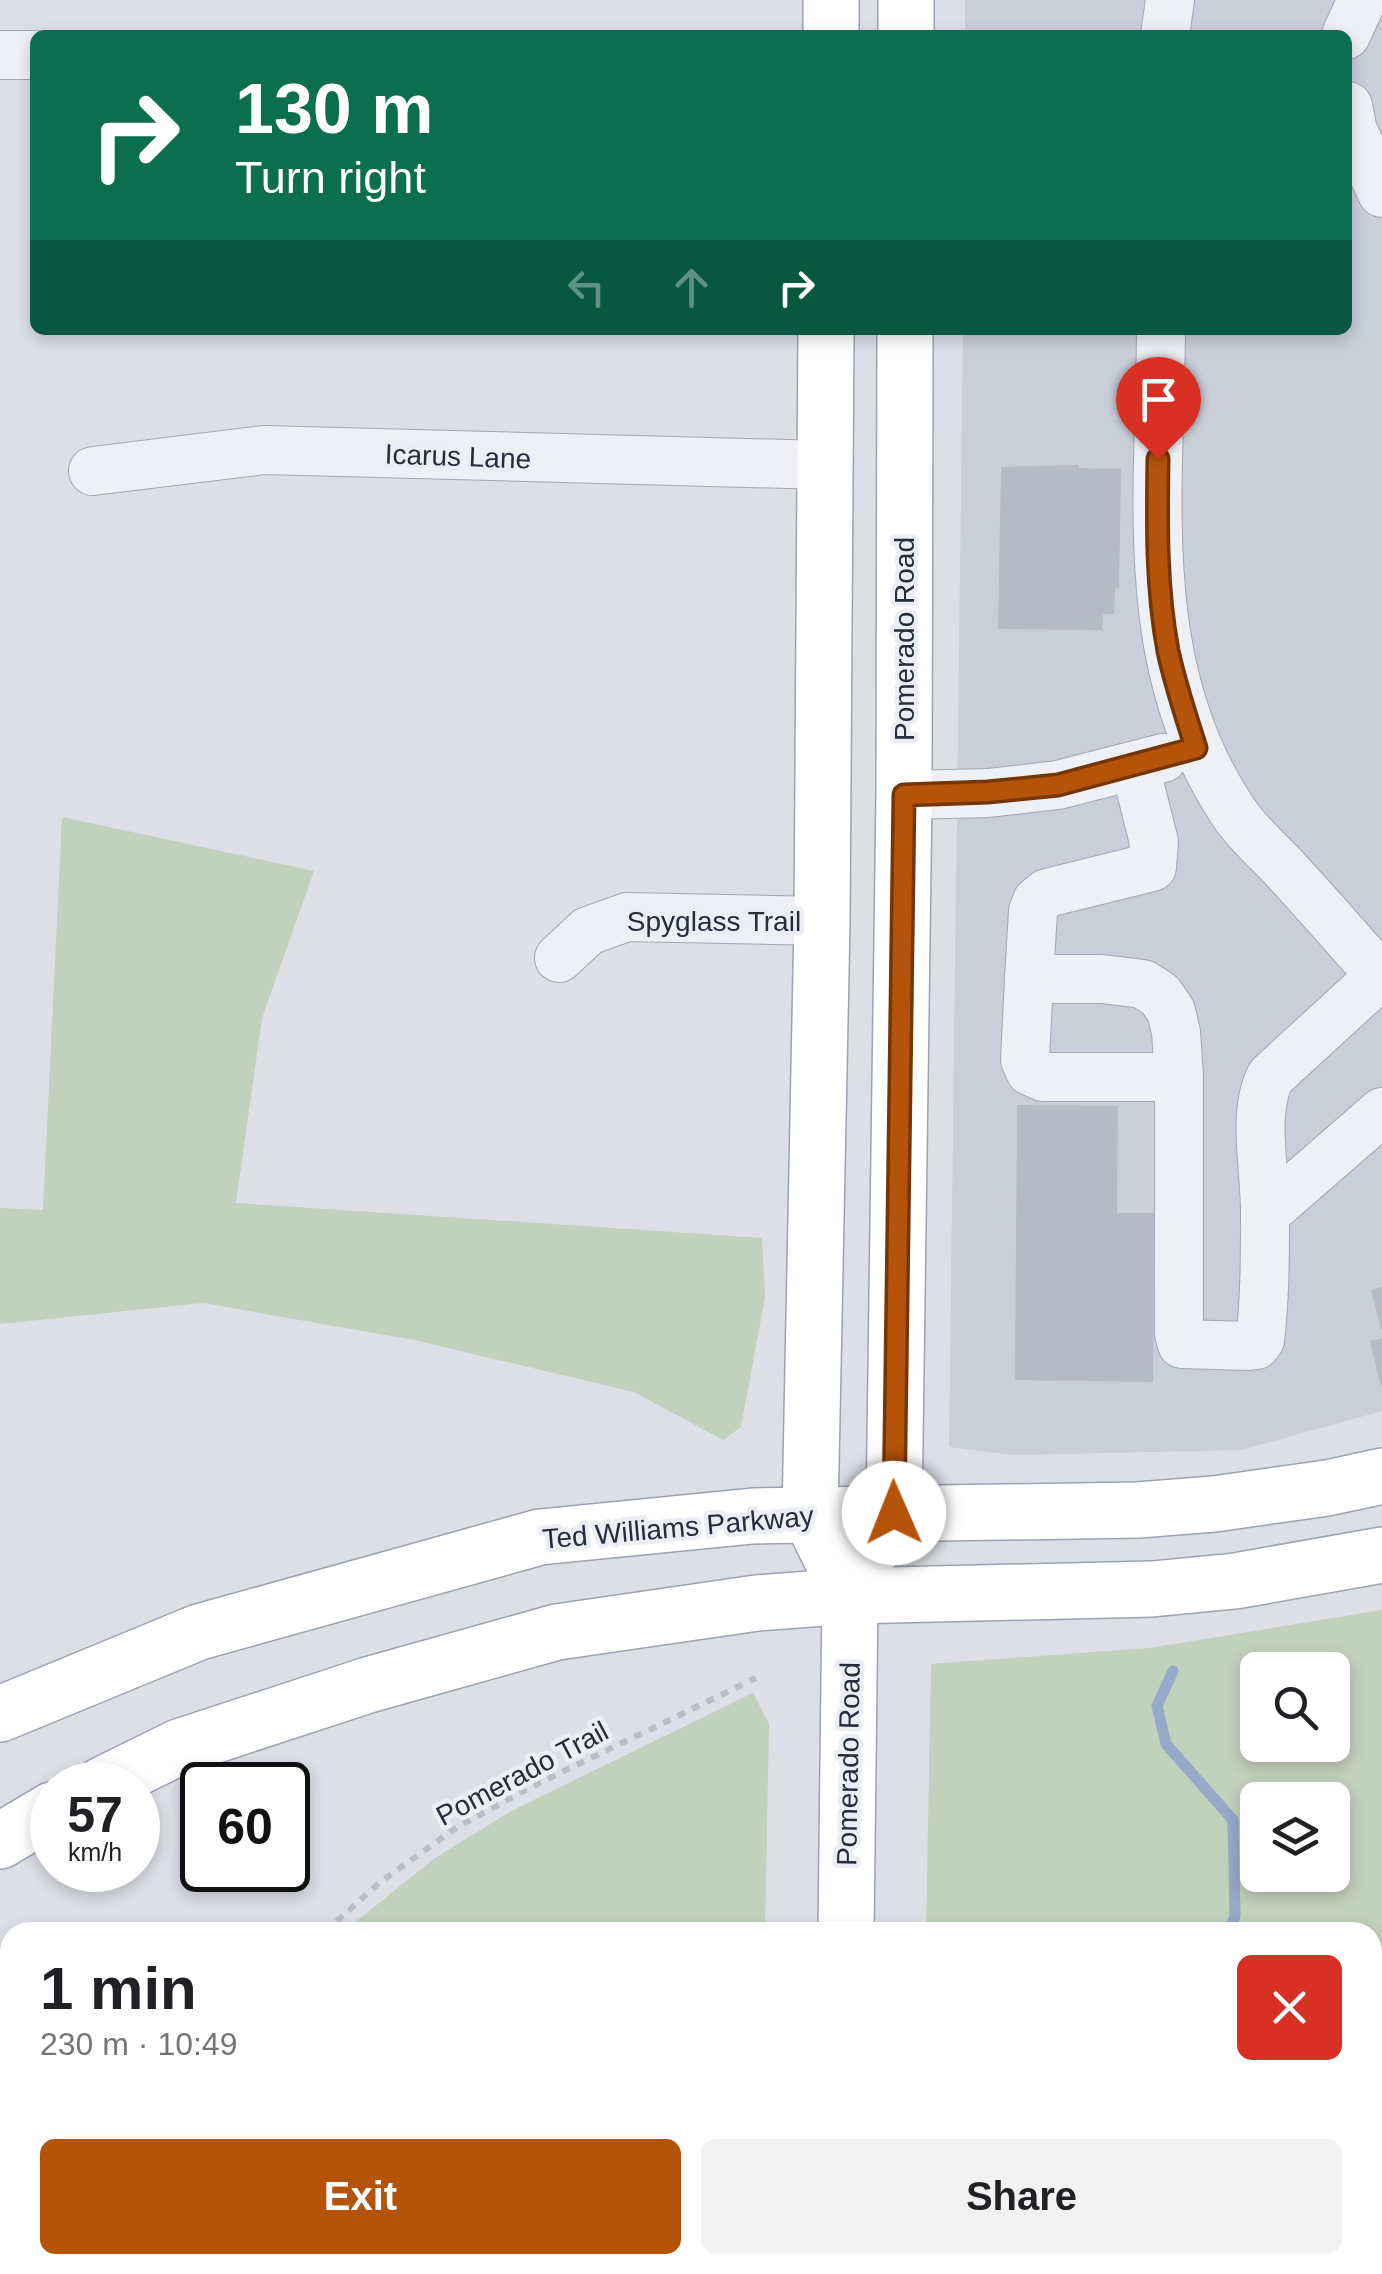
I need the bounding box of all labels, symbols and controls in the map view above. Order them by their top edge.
icon: right [70,70,200,200]
text: 130 m [235,70,433,148]
text: Turn right [235,152,426,203]
icon: left [559,260,614,315]
icon: ahead [664,260,719,315]
icon: right [769,260,824,315]
pin [1116,357,1201,460]
icon: arrive [1131,372,1186,427]
street label: Icarus Lane [384,438,532,475]
street label: Pomerado Road [889,537,920,741]
street label: Spyglass Trail [627,906,801,937]
position arrow [842,1461,946,1565]
street label: Ted Williams Parkway [541,1500,815,1555]
map controls [1240,1652,1350,1892]
button: search [1240,1652,1350,1762]
street label: Pomerado Road [831,1662,866,1866]
street label: Pomerado Trail [431,1715,613,1832]
speed limit sign: 60 [180,1762,310,1892]
button: layers [1240,1782,1350,1892]
text: 57 [67,1787,123,1843]
text: km/h [68,1838,122,1866]
text: 1 min [40,1955,197,2022]
button: close [1237,1955,1342,2060]
text: 230 m · 10:49 [40,2026,237,2062]
button: Exit [40,2139,681,2254]
button: Share [701,2139,1342,2254]

